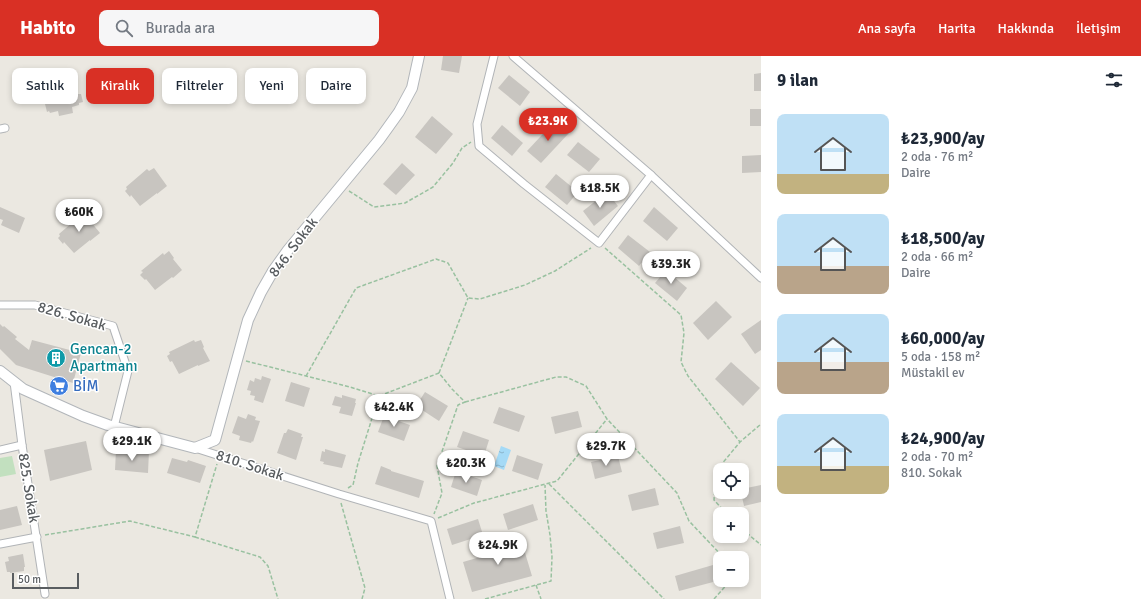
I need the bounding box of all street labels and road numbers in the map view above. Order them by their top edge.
street label: 846. Sokak [265,213,322,280]
street label: 826. Sokak [36,298,109,334]
street label: 810. Sokak [214,446,287,485]
street label: 825. Sokak [15,452,43,525]

